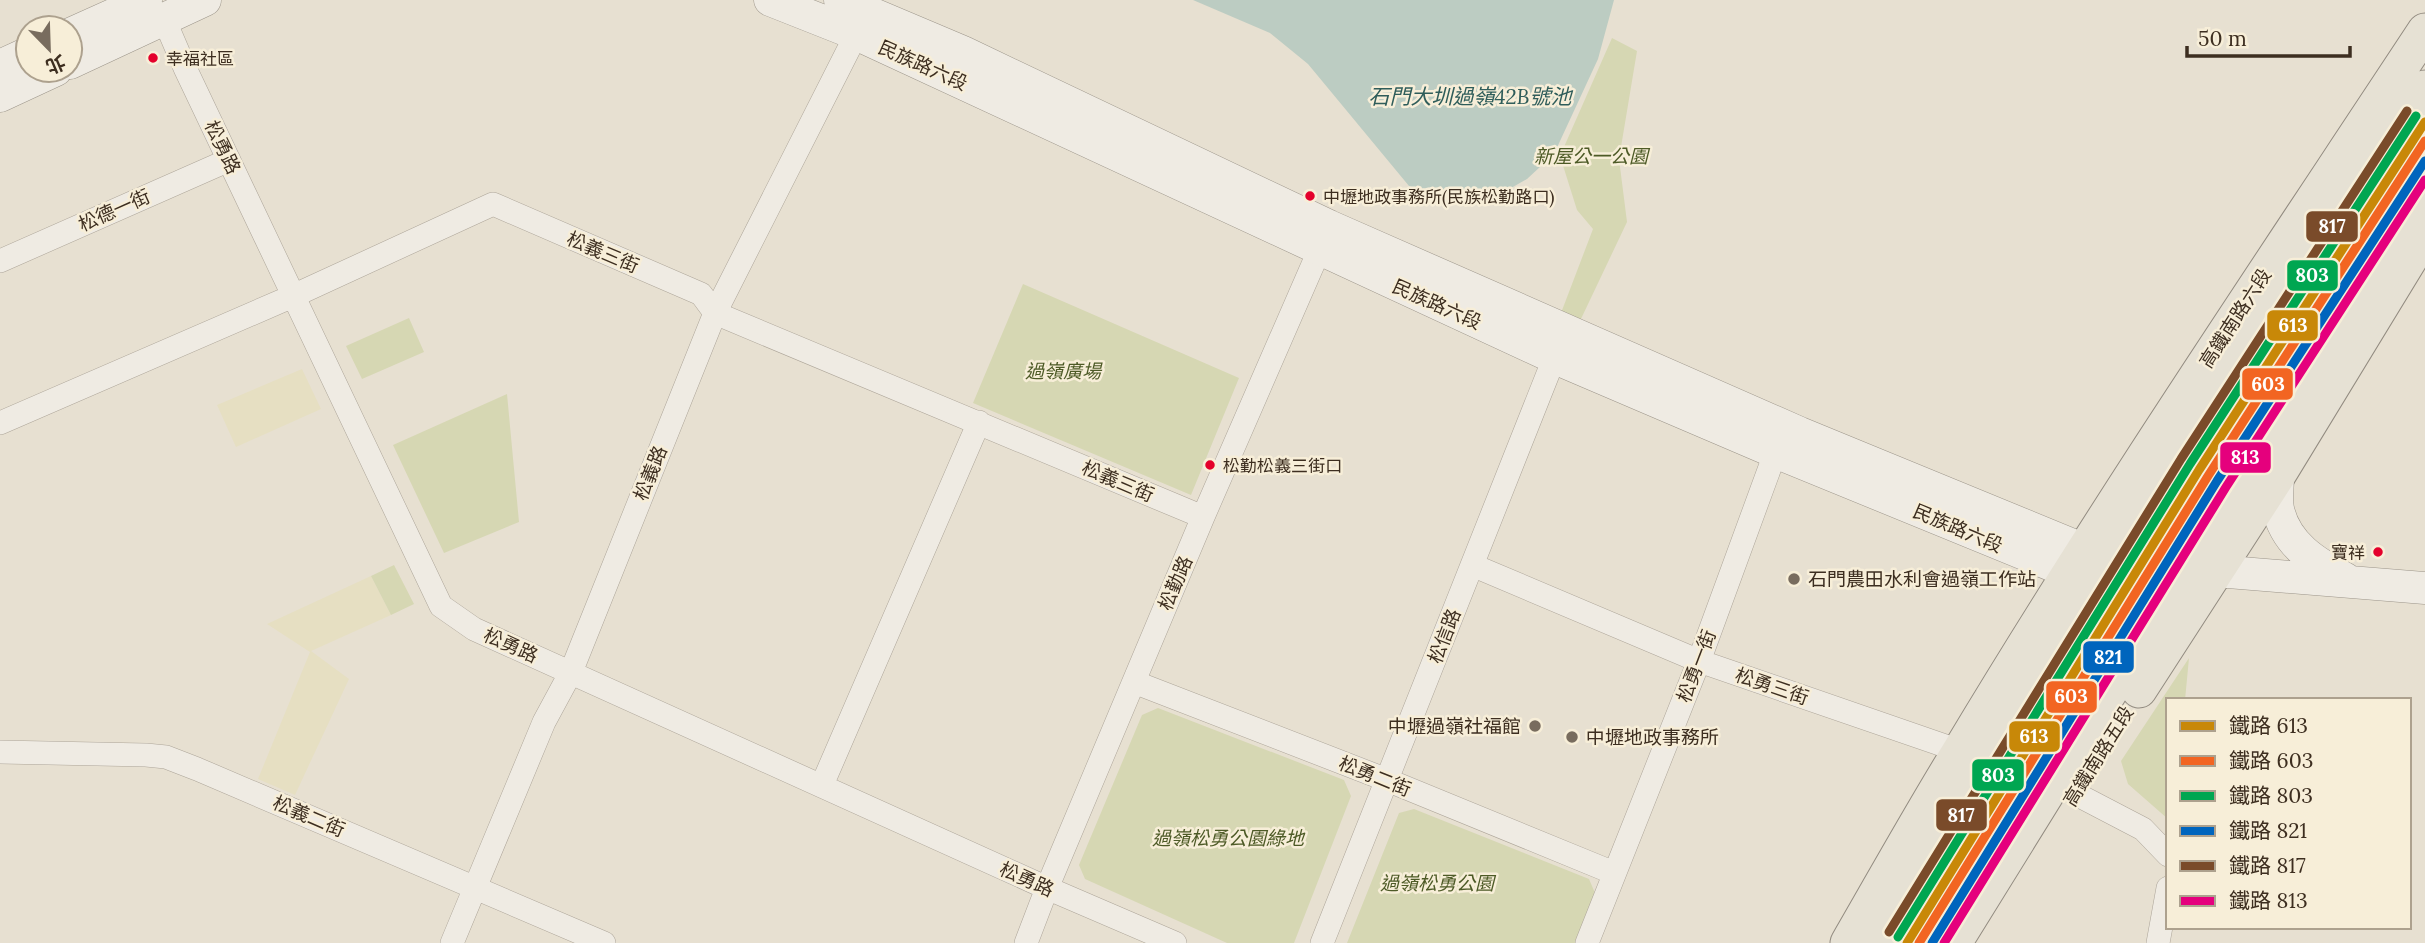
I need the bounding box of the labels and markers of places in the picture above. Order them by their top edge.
place label: 幸福社區 [166,48,234,70]
marker: 幸福社區 [146,51,160,65]
place label: 中壢地政事務所(民族松勤路口) [1323,186,1554,208]
marker: 中壢地政事務所(民族松勤路口) [1303,189,1317,203]
place label: 松勤松義三街口 [1223,455,1342,477]
marker: 松勤松義三街口 [1203,458,1217,472]
place label: 寶祥 [2331,542,2365,564]
marker: 寶祥 [2371,545,2385,559]
place label: 石門農田水利會過嶺工作站 [1808,567,2036,591]
marker: 石門農田水利會過嶺工作站 [1786,571,1802,587]
place label: 中壢過嶺社福館 [1388,714,1521,738]
marker: 中壢過嶺社福館 [1527,718,1543,734]
place label: 中壢地政事務所 [1586,725,1719,749]
marker: 中壢地政事務所 [1564,729,1580,745]

